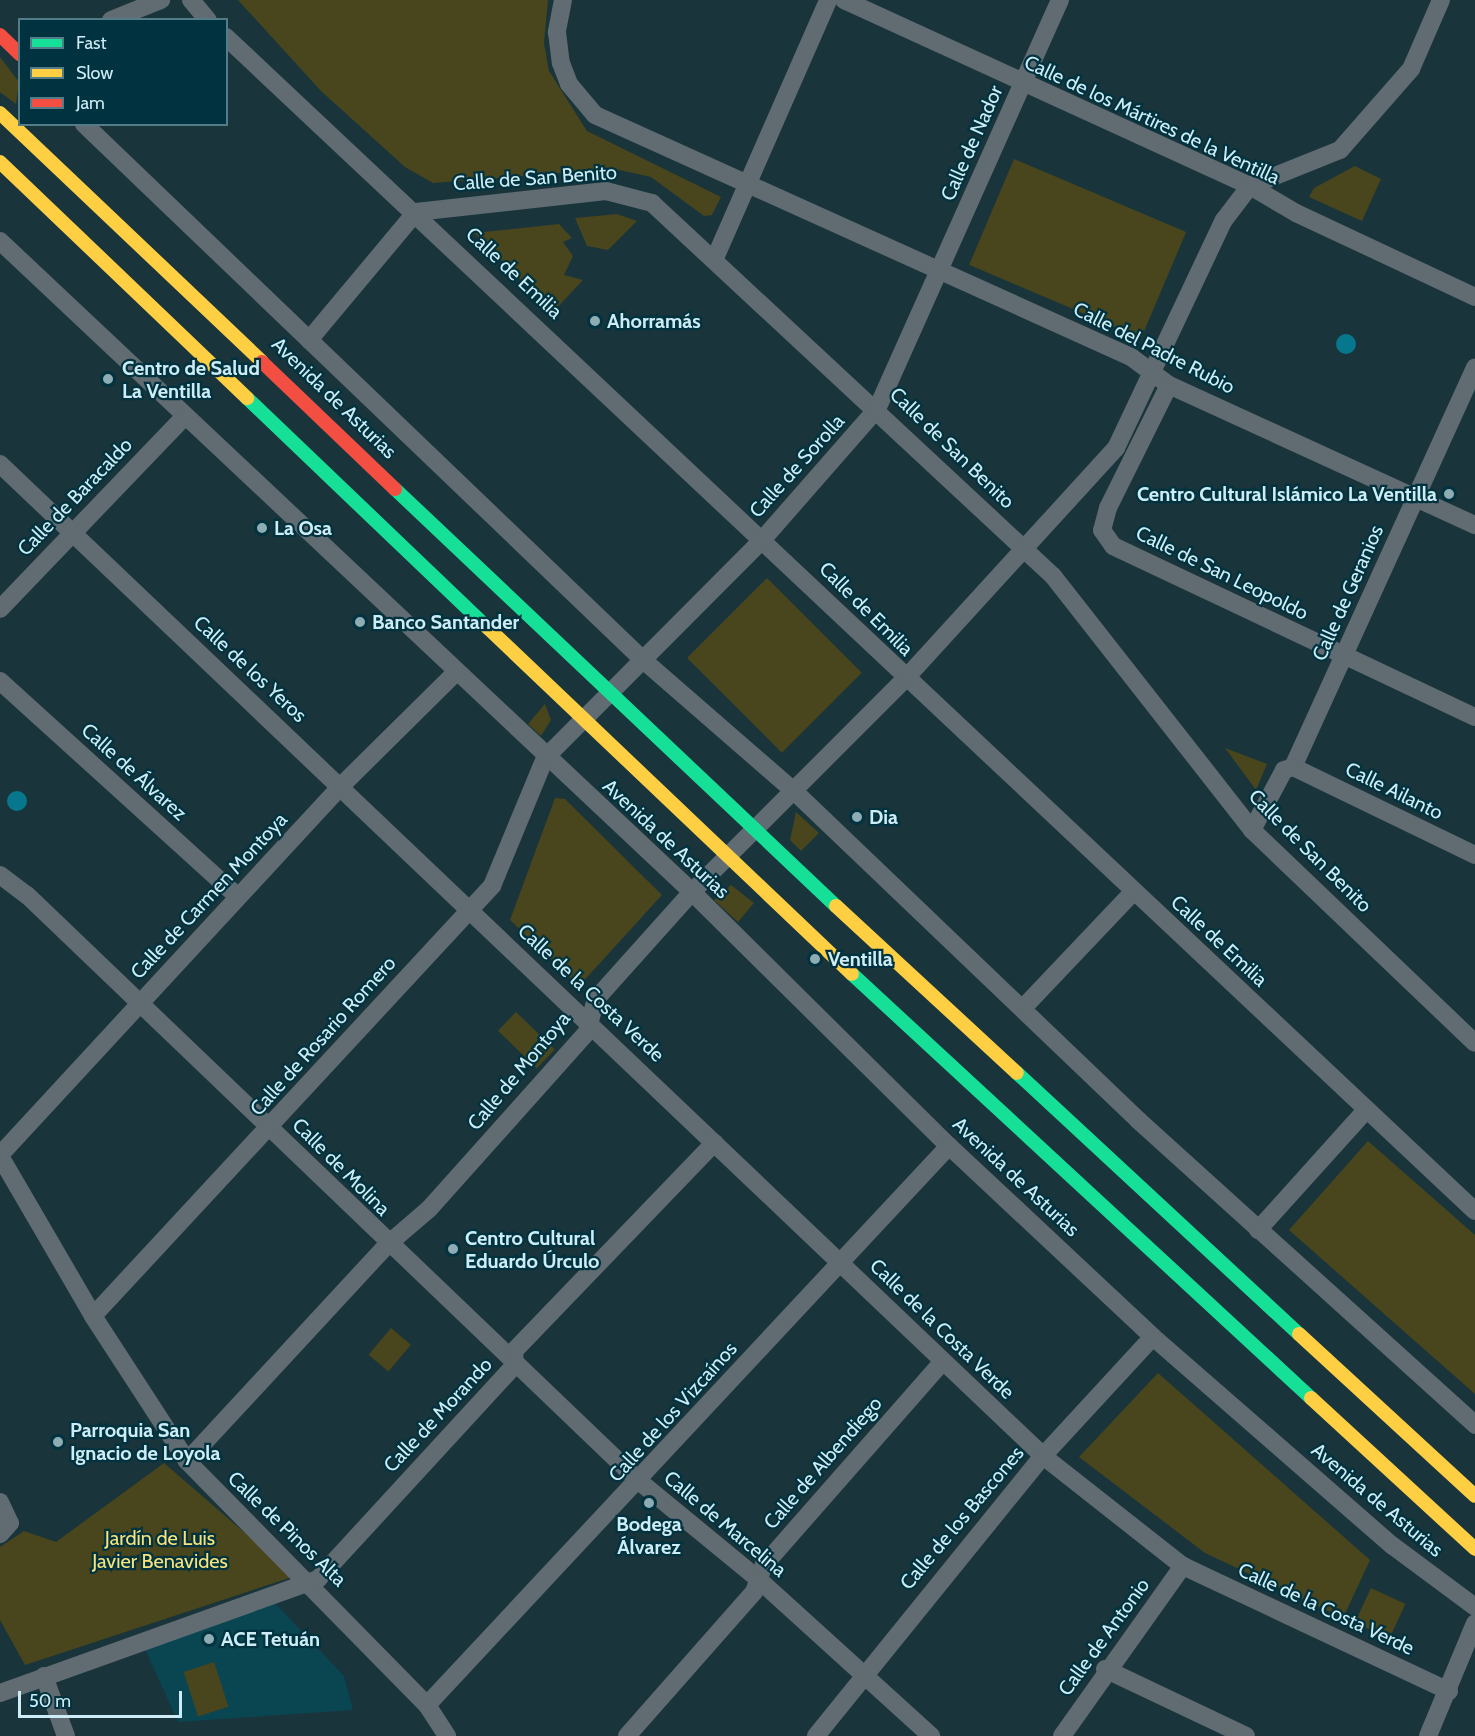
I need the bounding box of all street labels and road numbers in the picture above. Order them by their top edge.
street label: Calle de los Mártires de la Ventilla [1020,50,1284,190]
street label: Calle de Nador [936,82,1008,204]
street label: Calle de San Benito [452,160,618,196]
street label: Calle de Emilia [461,222,567,324]
street label: Calle del Padre Rubio [1069,297,1239,399]
street label: Avenida de Asturias [267,332,401,464]
street label: Calle de San Benito [885,382,1019,514]
street label: Calle de Sorolla [744,409,850,523]
street label: Calle de Baracaldo [13,433,137,561]
street label: Calle de San Leopoldo [1132,521,1312,625]
street label: Calle de Geranios [1307,521,1389,665]
street label: Calle de Emilia [814,557,918,661]
street label: Calle de los Yeros [189,611,311,727]
street label: Calle de Álvarez [76,718,192,826]
street label: Calle Ailanto [1341,757,1447,825]
street label: Avenida de Asturias [598,774,734,904]
street label: Calle de San Benito [1244,785,1376,917]
street label: Calle de Carmen Montoya [126,808,292,984]
street label: Calle de Emilia [1166,890,1272,992]
street label: Calle de la Costa Verde [513,919,669,1067]
street label: Calle de Rosario Romero [245,951,401,1121]
street label: Calle de Montoya [463,1007,575,1135]
street label: Avenida de Asturias [948,1112,1084,1242]
street label: Calle de Molina [287,1113,395,1221]
street label: Calle de la Costa Verde [865,1254,1019,1404]
street label: Calle de los Vizcaínos [604,1337,742,1487]
street label: Calle de Morando [379,1353,497,1477]
street label: Calle de Albendiego [759,1392,887,1534]
street label: Avenida de Asturias [1306,1438,1448,1562]
street label: Calle de los Bascones [895,1441,1029,1595]
street label: Calle de Pinos Alta [223,1466,351,1592]
street label: Calle de Marcelina [659,1466,791,1582]
street label: Calle de la Costa Verde [1234,1558,1418,1660]
street label: Calle de Antonio [1053,1574,1155,1700]

